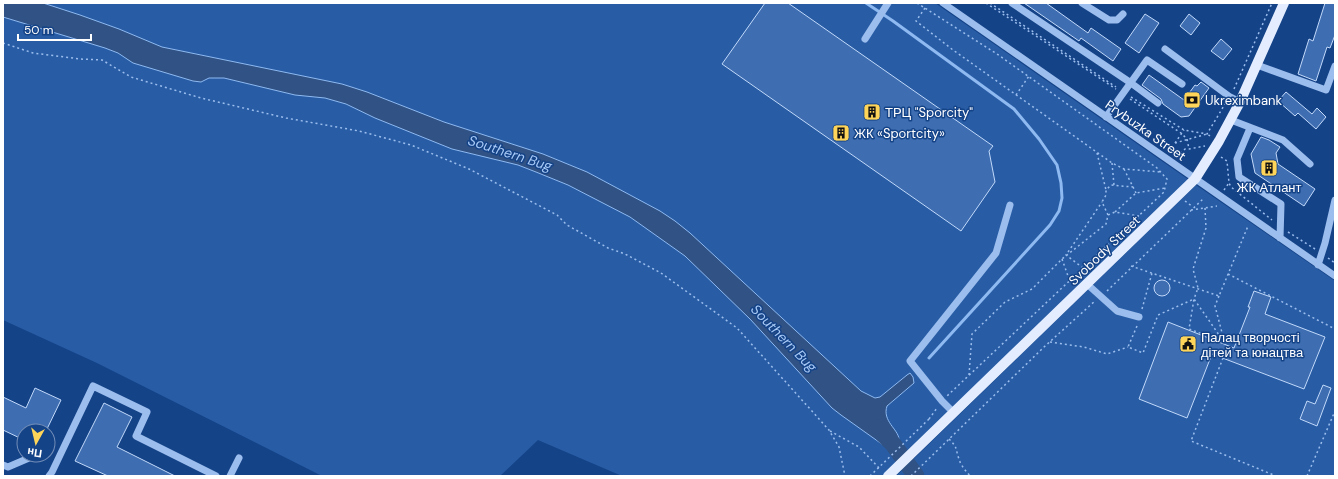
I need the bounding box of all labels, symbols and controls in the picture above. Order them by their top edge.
scale bar [18,16,91,42]
text: 50 m [24,22,53,38]
bank icon: Ukreximbank [1182,90,1202,110]
place label: Ukreximbank [1205,92,1283,109]
street label: Prybuzka Street [1102,96,1189,165]
building icon: ТРЦ "Sporcity" [862,102,882,122]
place label: ТРЦ "Sporcity" [885,104,973,121]
building icon: ЖК «Sportcity» [831,123,851,143]
place label: ЖК «Sportcity» [854,125,945,142]
water label: Southern Bug [466,131,555,175]
building icon: ЖК Атлант [1259,158,1279,178]
place label: ЖК Атлант [1236,179,1302,196]
street label: Svobody Street [1065,212,1144,289]
water label: Southern Bug [747,300,821,376]
place label: Палац творчості дітей та юнацтва [1201,329,1304,361]
public building icon: Палац творчості дітей та юнацтва [1178,334,1198,354]
north arrow [16,423,56,463]
text: Пн [26,445,43,461]

